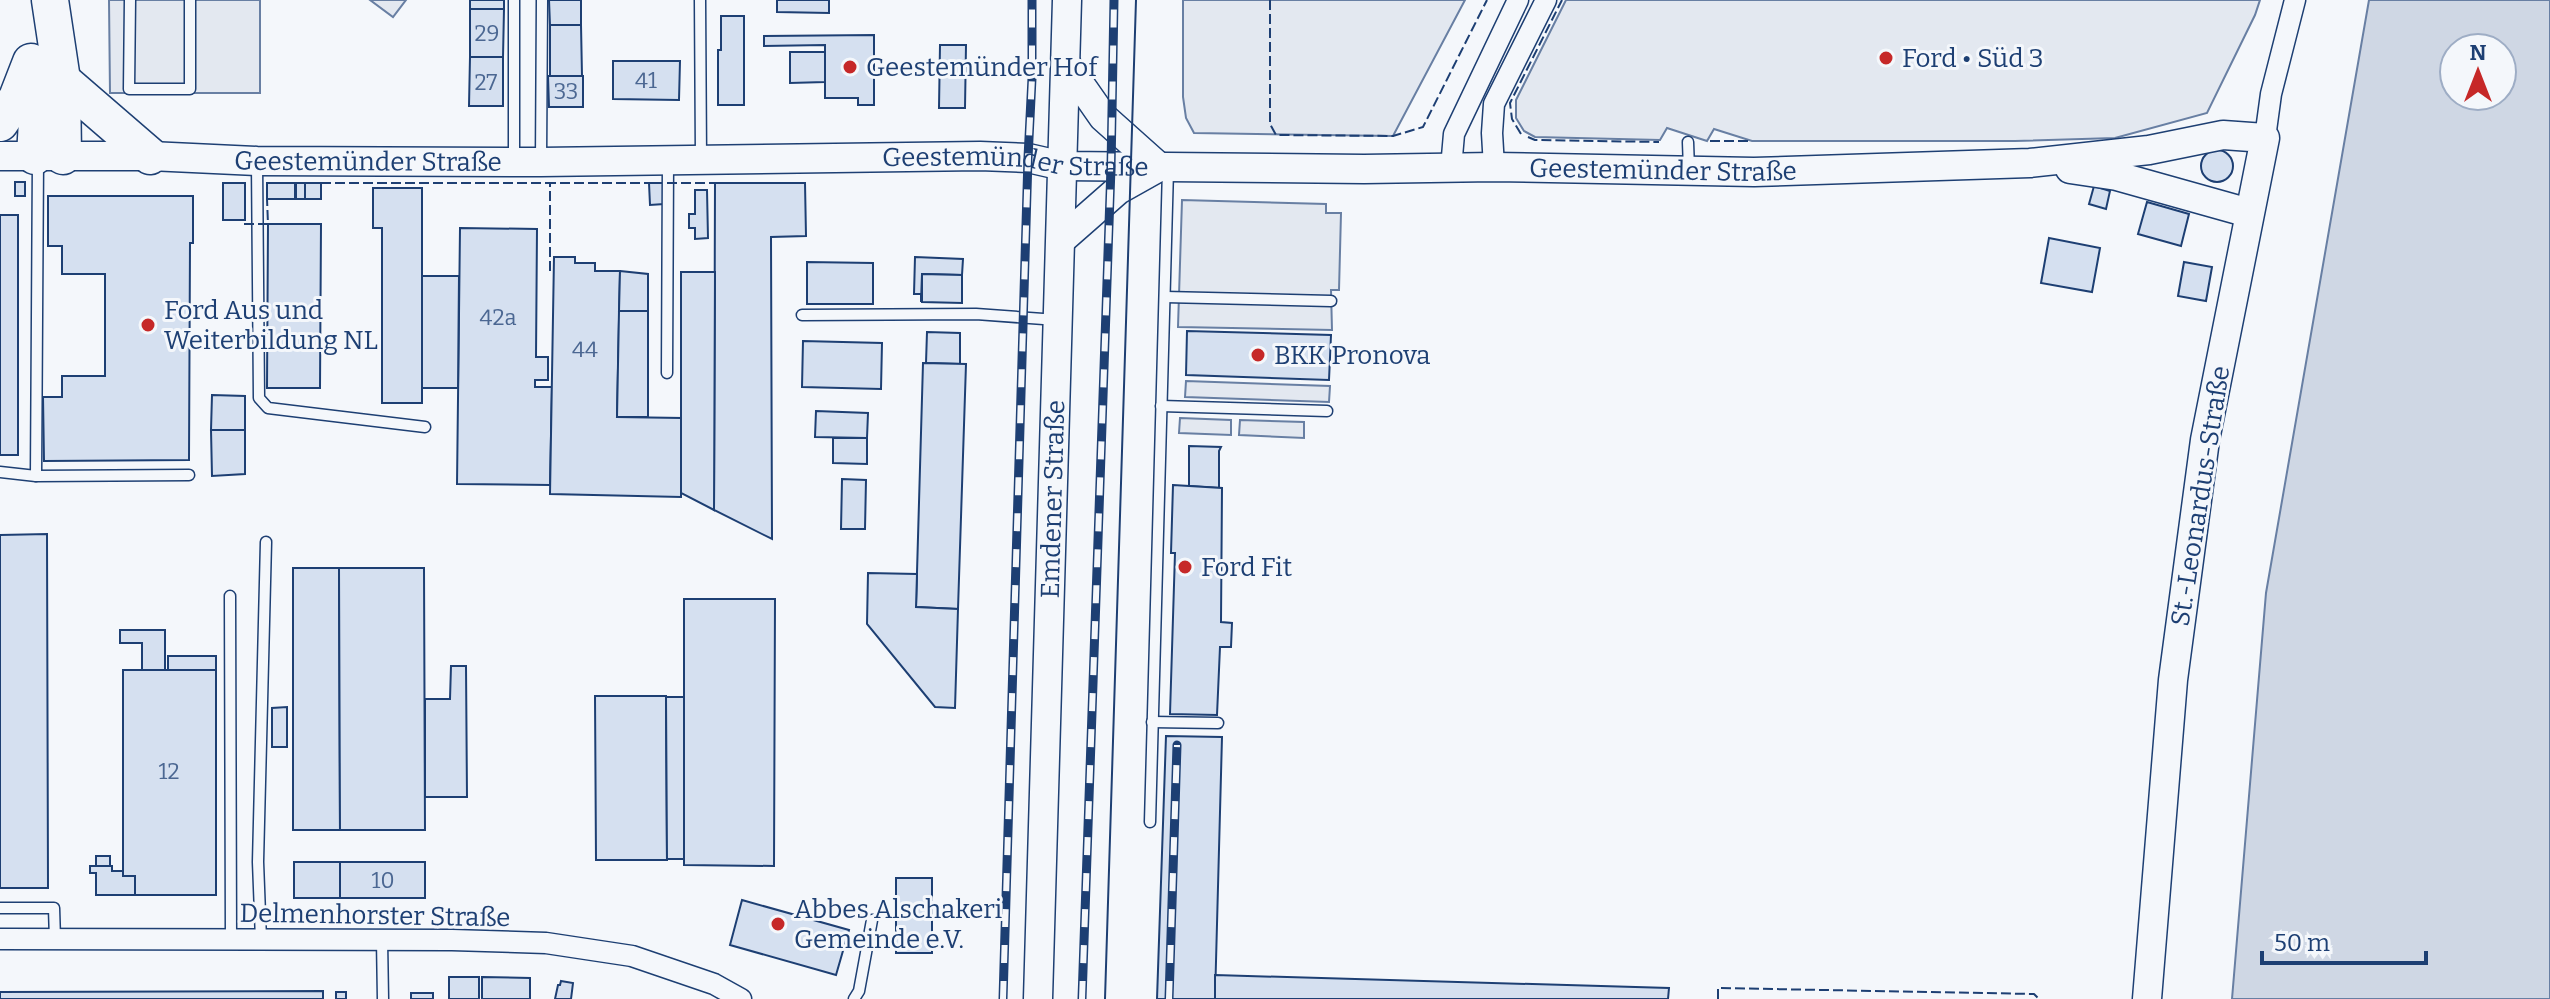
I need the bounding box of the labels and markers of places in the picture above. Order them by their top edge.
place label: Ford • Süd 3 [1902,43,2044,74]
marker: Ford • Süd 3 [1877,49,1895,67]
place label: Geestemünder Hof [866,52,1099,83]
marker: Geestemünder Hof [841,58,859,76]
place label: Ford Aus und Weiterbildung NL [164,295,378,356]
marker: Ford Aus und Weiterbildung NL [139,316,157,334]
place label: BKK Pronova [1274,340,1431,371]
marker: BKK Pronova [1249,346,1267,364]
place label: Ford Fit [1201,552,1293,583]
marker: Ford Fit [1176,558,1194,576]
place label: Abbes Alschakeri Gemeinde e.V. [794,894,1003,955]
marker: Abbes Alschakeri Gemeinde e.V. [769,915,787,933]

